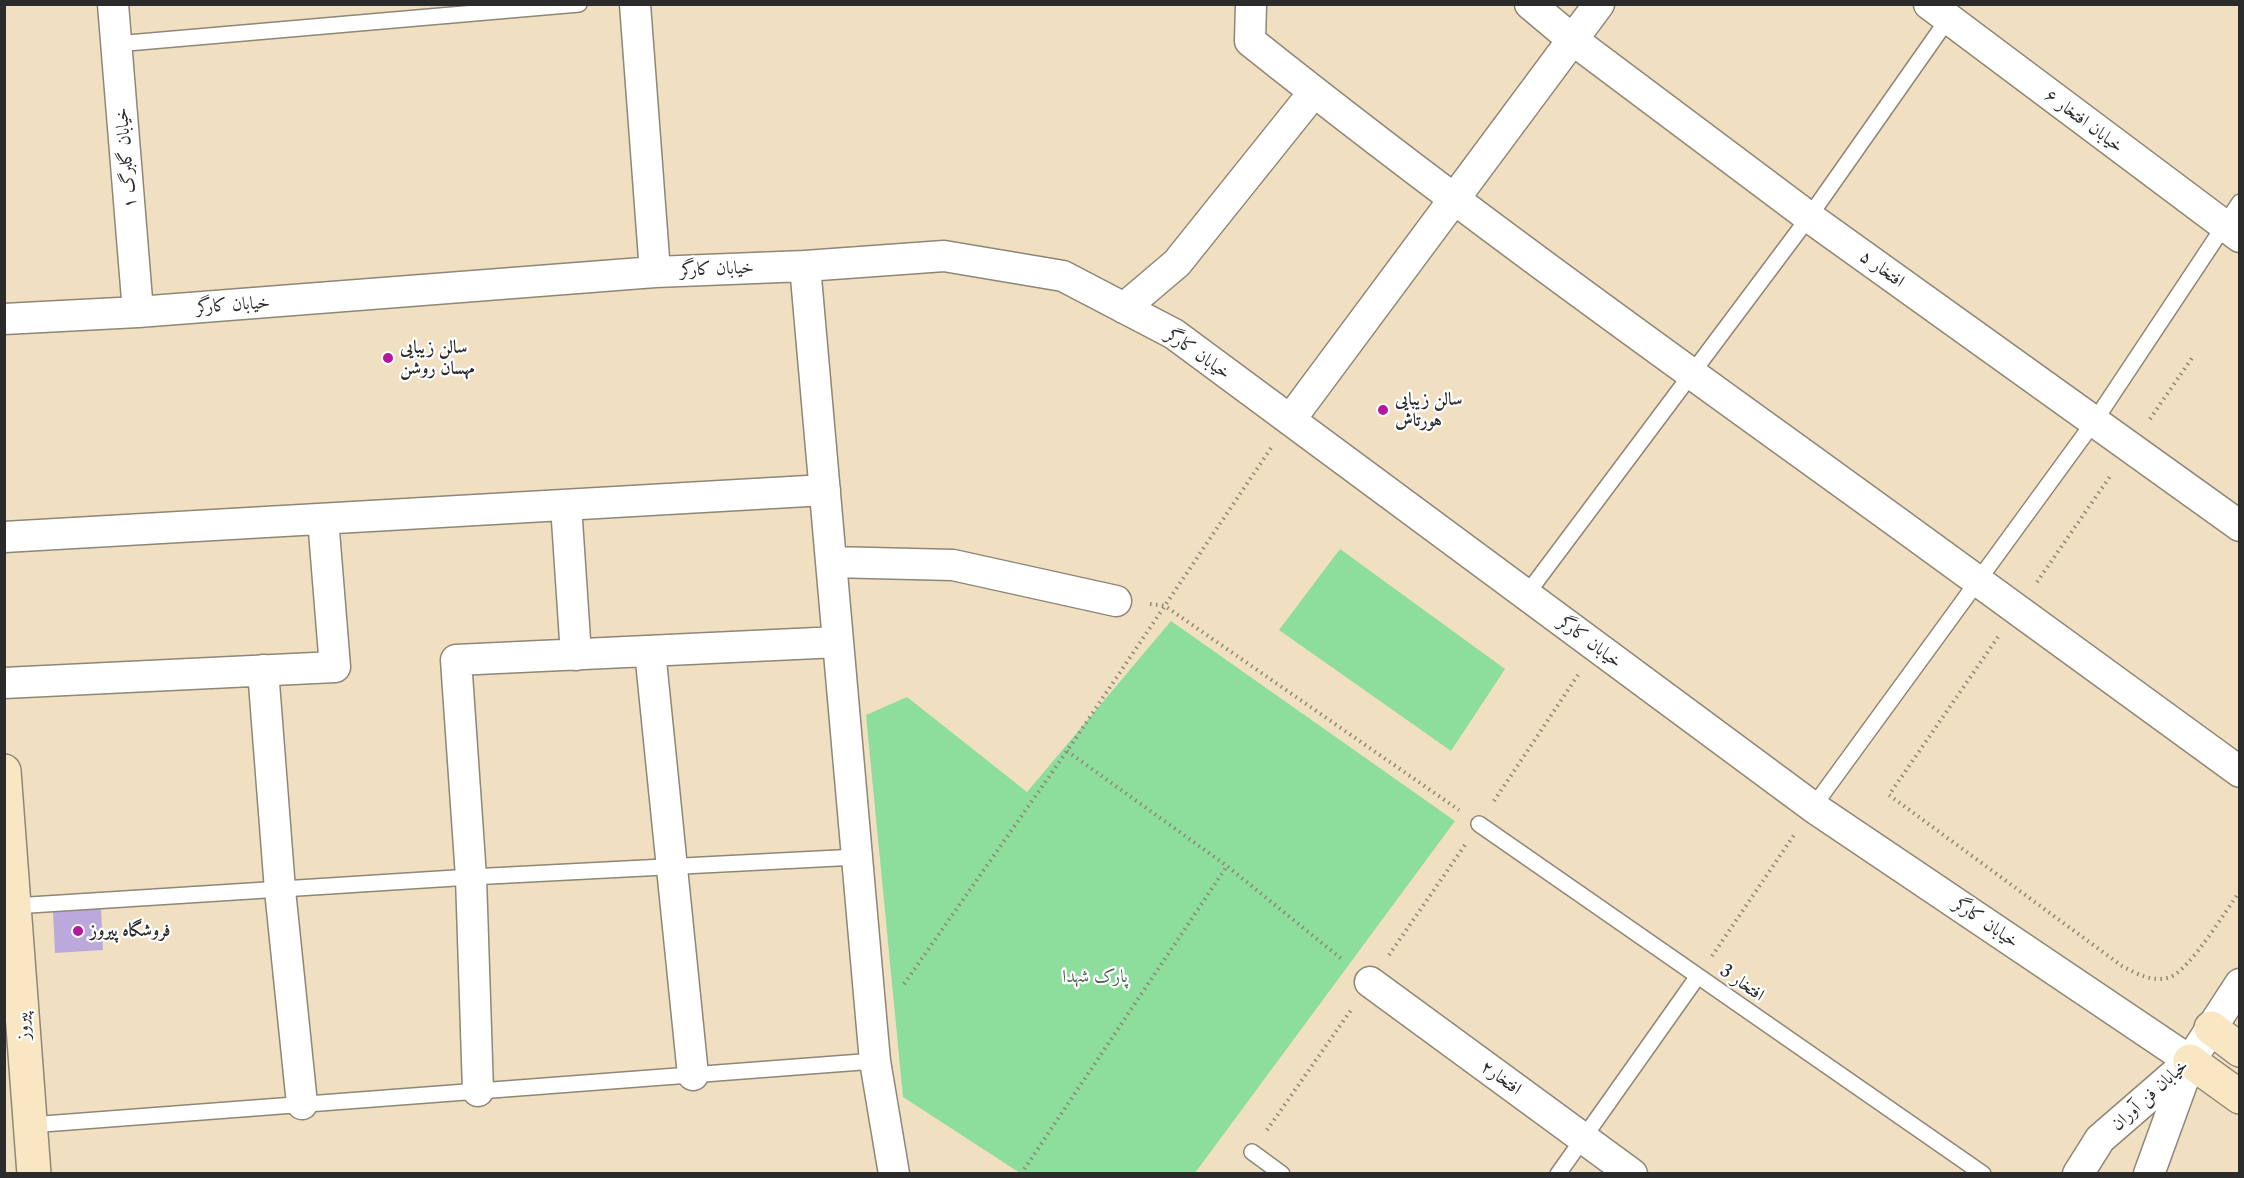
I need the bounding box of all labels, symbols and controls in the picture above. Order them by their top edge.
street label: خیابان افتخار ۶ [2040,84,2128,158]
street label: خیابان گلبرگ ۱ [111,107,141,209]
street label: افتخار ۵ [1855,246,1909,292]
street label: خیابان کارگر [680,257,754,281]
street label: خیابان کارگر [195,292,271,318]
street label: خیابان کارگر [1162,324,1234,384]
place label: سالن زیبایی مهسان روشن [400,337,474,380]
marker: سالن زیبایی مهسان روشن [381,351,395,365]
place label: سالن زیبایی هورتاش [1395,389,1462,432]
marker: سالن زیبایی هورتاش [1376,403,1390,417]
street label: خیابان کارگر [1554,611,1626,673]
street label: خیابان کارگر [1949,893,2023,953]
place label: فروشگاه پیروز [90,920,171,942]
marker: فروشگاه پیروز [71,924,85,938]
street label: افتخار 3 [1716,960,1768,1006]
park label: پارک شهدا [1062,966,1128,988]
street label: پیروز [11,1011,35,1041]
street label: خیابان فن آوران [2107,1055,2193,1135]
street label: افتخار۲ [1476,1056,1526,1100]

